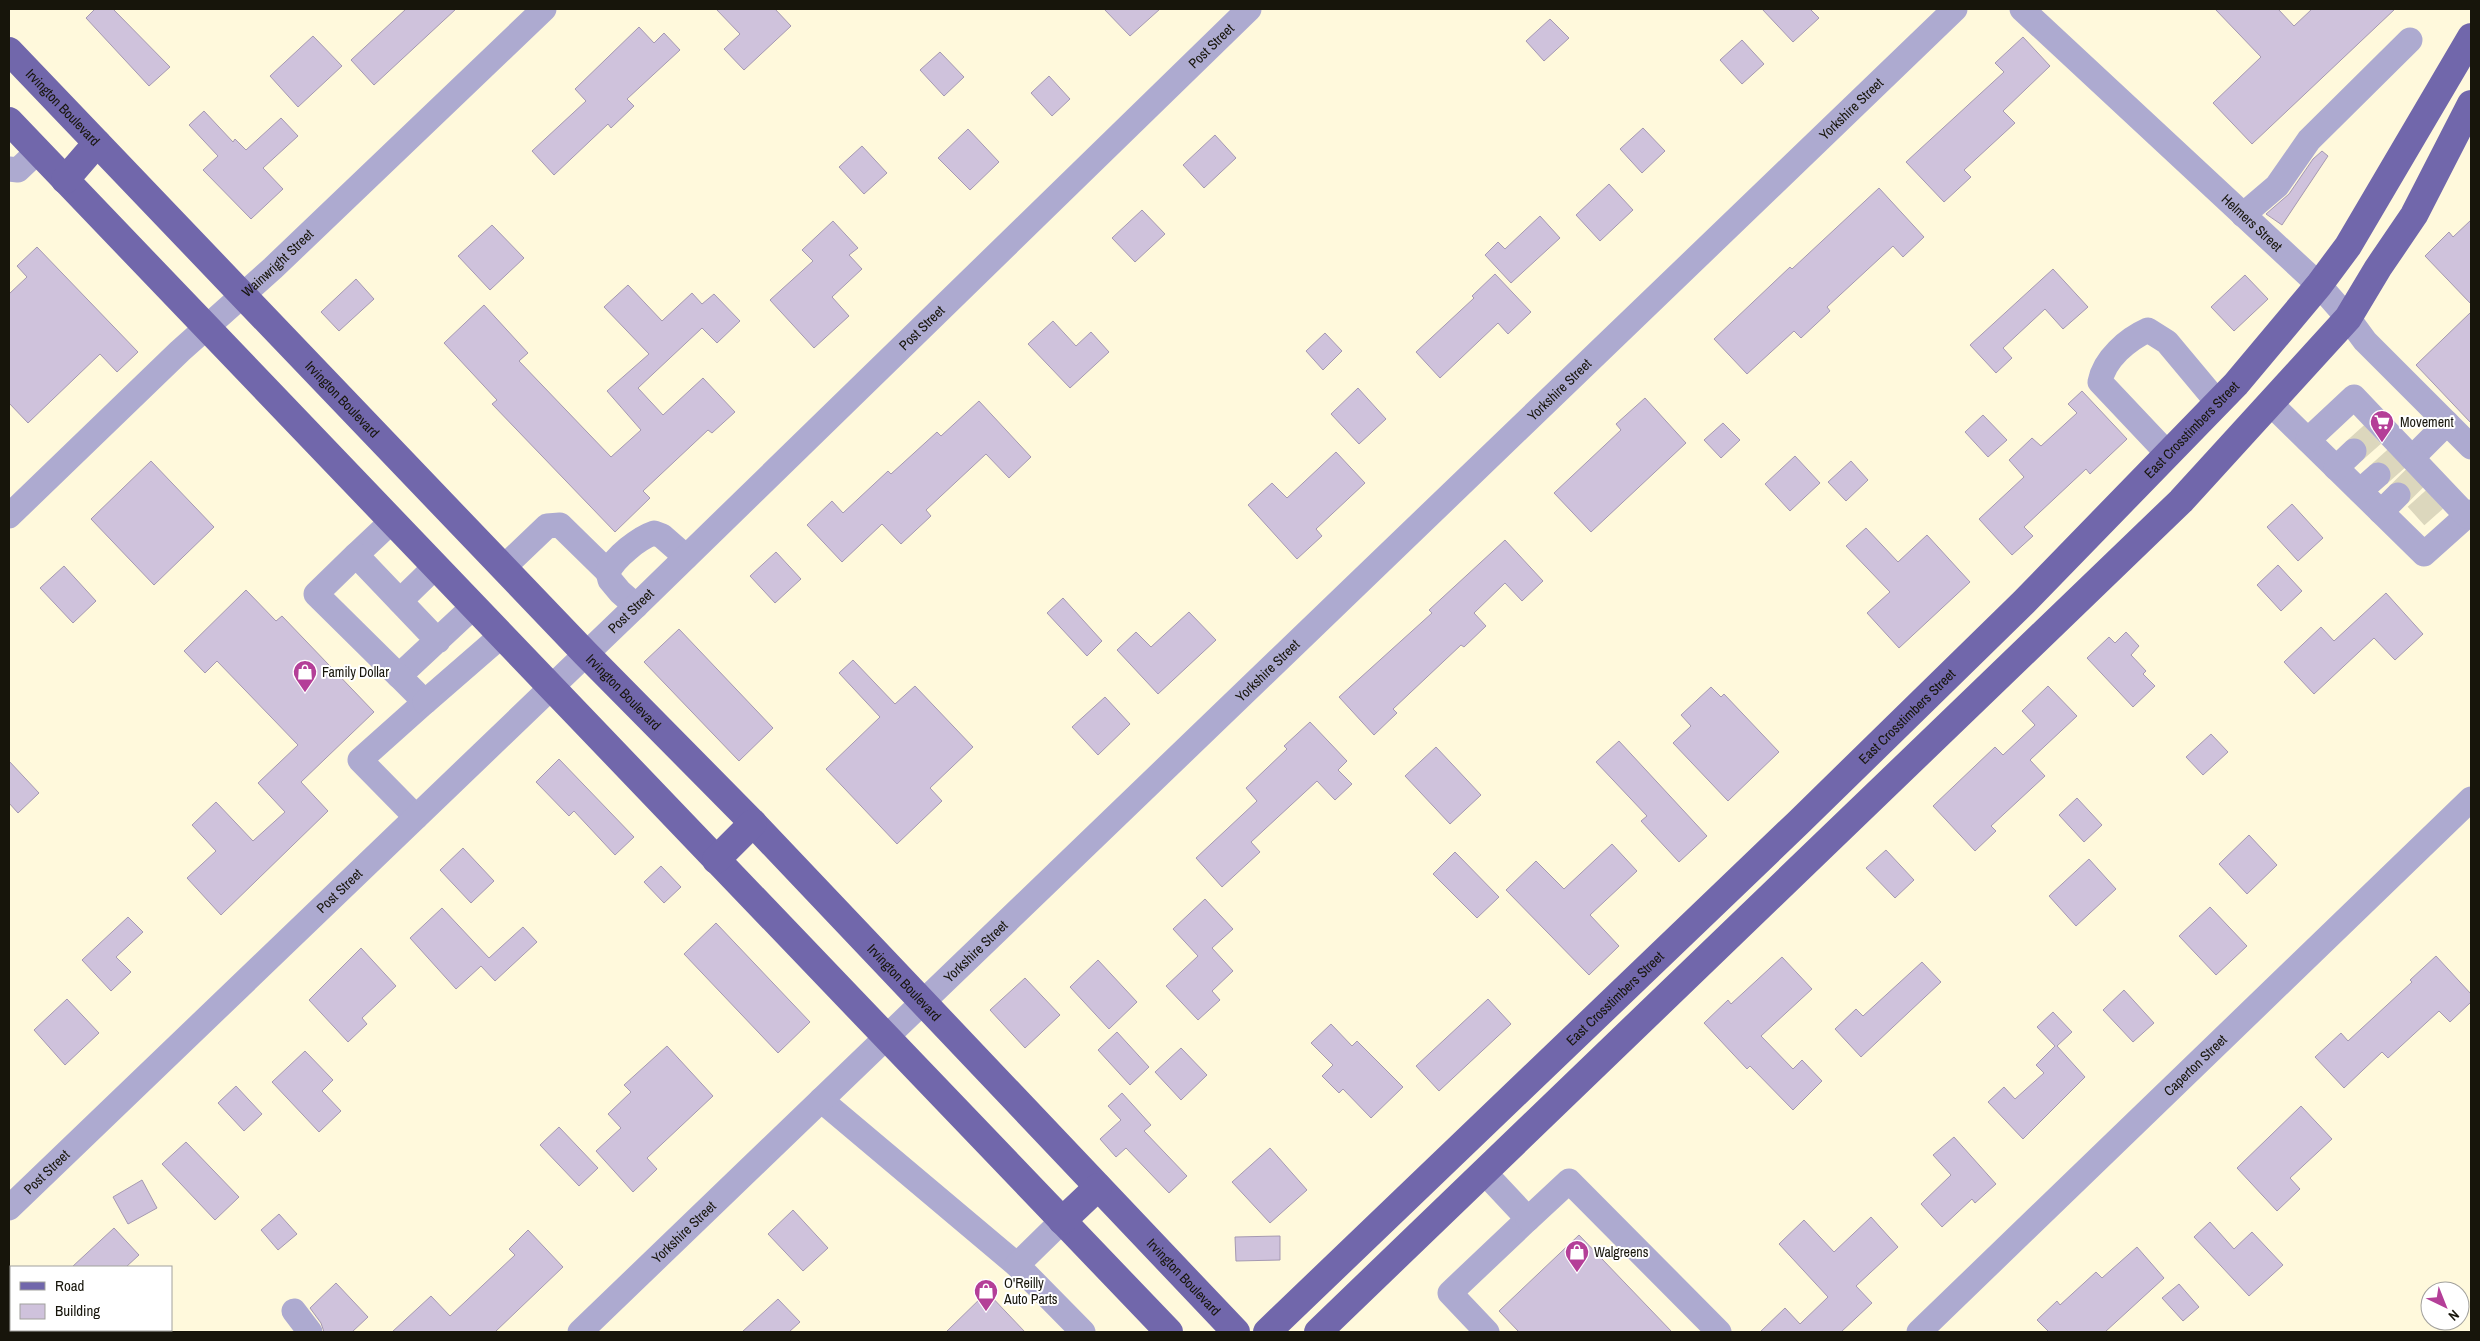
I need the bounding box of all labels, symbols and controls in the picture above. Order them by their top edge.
street label: Post Street [1184,20,1238,72]
street label: Irvington Boulevard [22,65,104,150]
street label: Yorkshire Street [1815,74,1887,144]
street label: Helmers Street [2218,190,2286,255]
street label: Wainwright Street [238,225,317,301]
street label: Post Street [895,301,948,354]
street label: Yorkshire Street [1523,355,1595,425]
street label: Irvington Boulevard [301,357,383,441]
street label: East Crosstimbers Street [2140,377,2243,482]
supermarket icon: Movement [2369,409,2395,443]
place label: Movement [2400,413,2454,431]
street label: Post Street [604,585,657,637]
street label: Yorkshire Street [1232,636,1303,706]
street label: Irvington Boulevard [582,650,665,734]
shop icon: Family Dollar [292,659,318,693]
place label: Family Dollar [322,663,389,681]
street label: East Crosstimbers Street [1855,665,1959,768]
street label: Post Street [313,865,366,917]
street label: Yorkshire Street [940,916,1011,986]
street label: Irvington Boulevard [863,940,945,1025]
street label: East Crosstimbers Street [1562,948,1668,1049]
street label: Caperton Street [2160,1031,2231,1100]
street label: Post Street [20,1146,73,1198]
street label: Yorkshire Street [648,1197,720,1267]
street label: Irvington Boulevard [1143,1235,1225,1319]
shop icon: Walgreens [1564,1239,1590,1273]
place label: Walgreens [1594,1243,1649,1261]
legend [10,1266,172,1331]
place label: O'Reilly Auto Parts [1003,1274,1058,1308]
text: Road [55,1275,84,1296]
shop icon: O'Reilly Auto Parts [973,1278,999,1312]
north arrow [2420,1281,2470,1331]
text: Building [55,1300,100,1321]
text: N [2445,1306,2463,1325]

